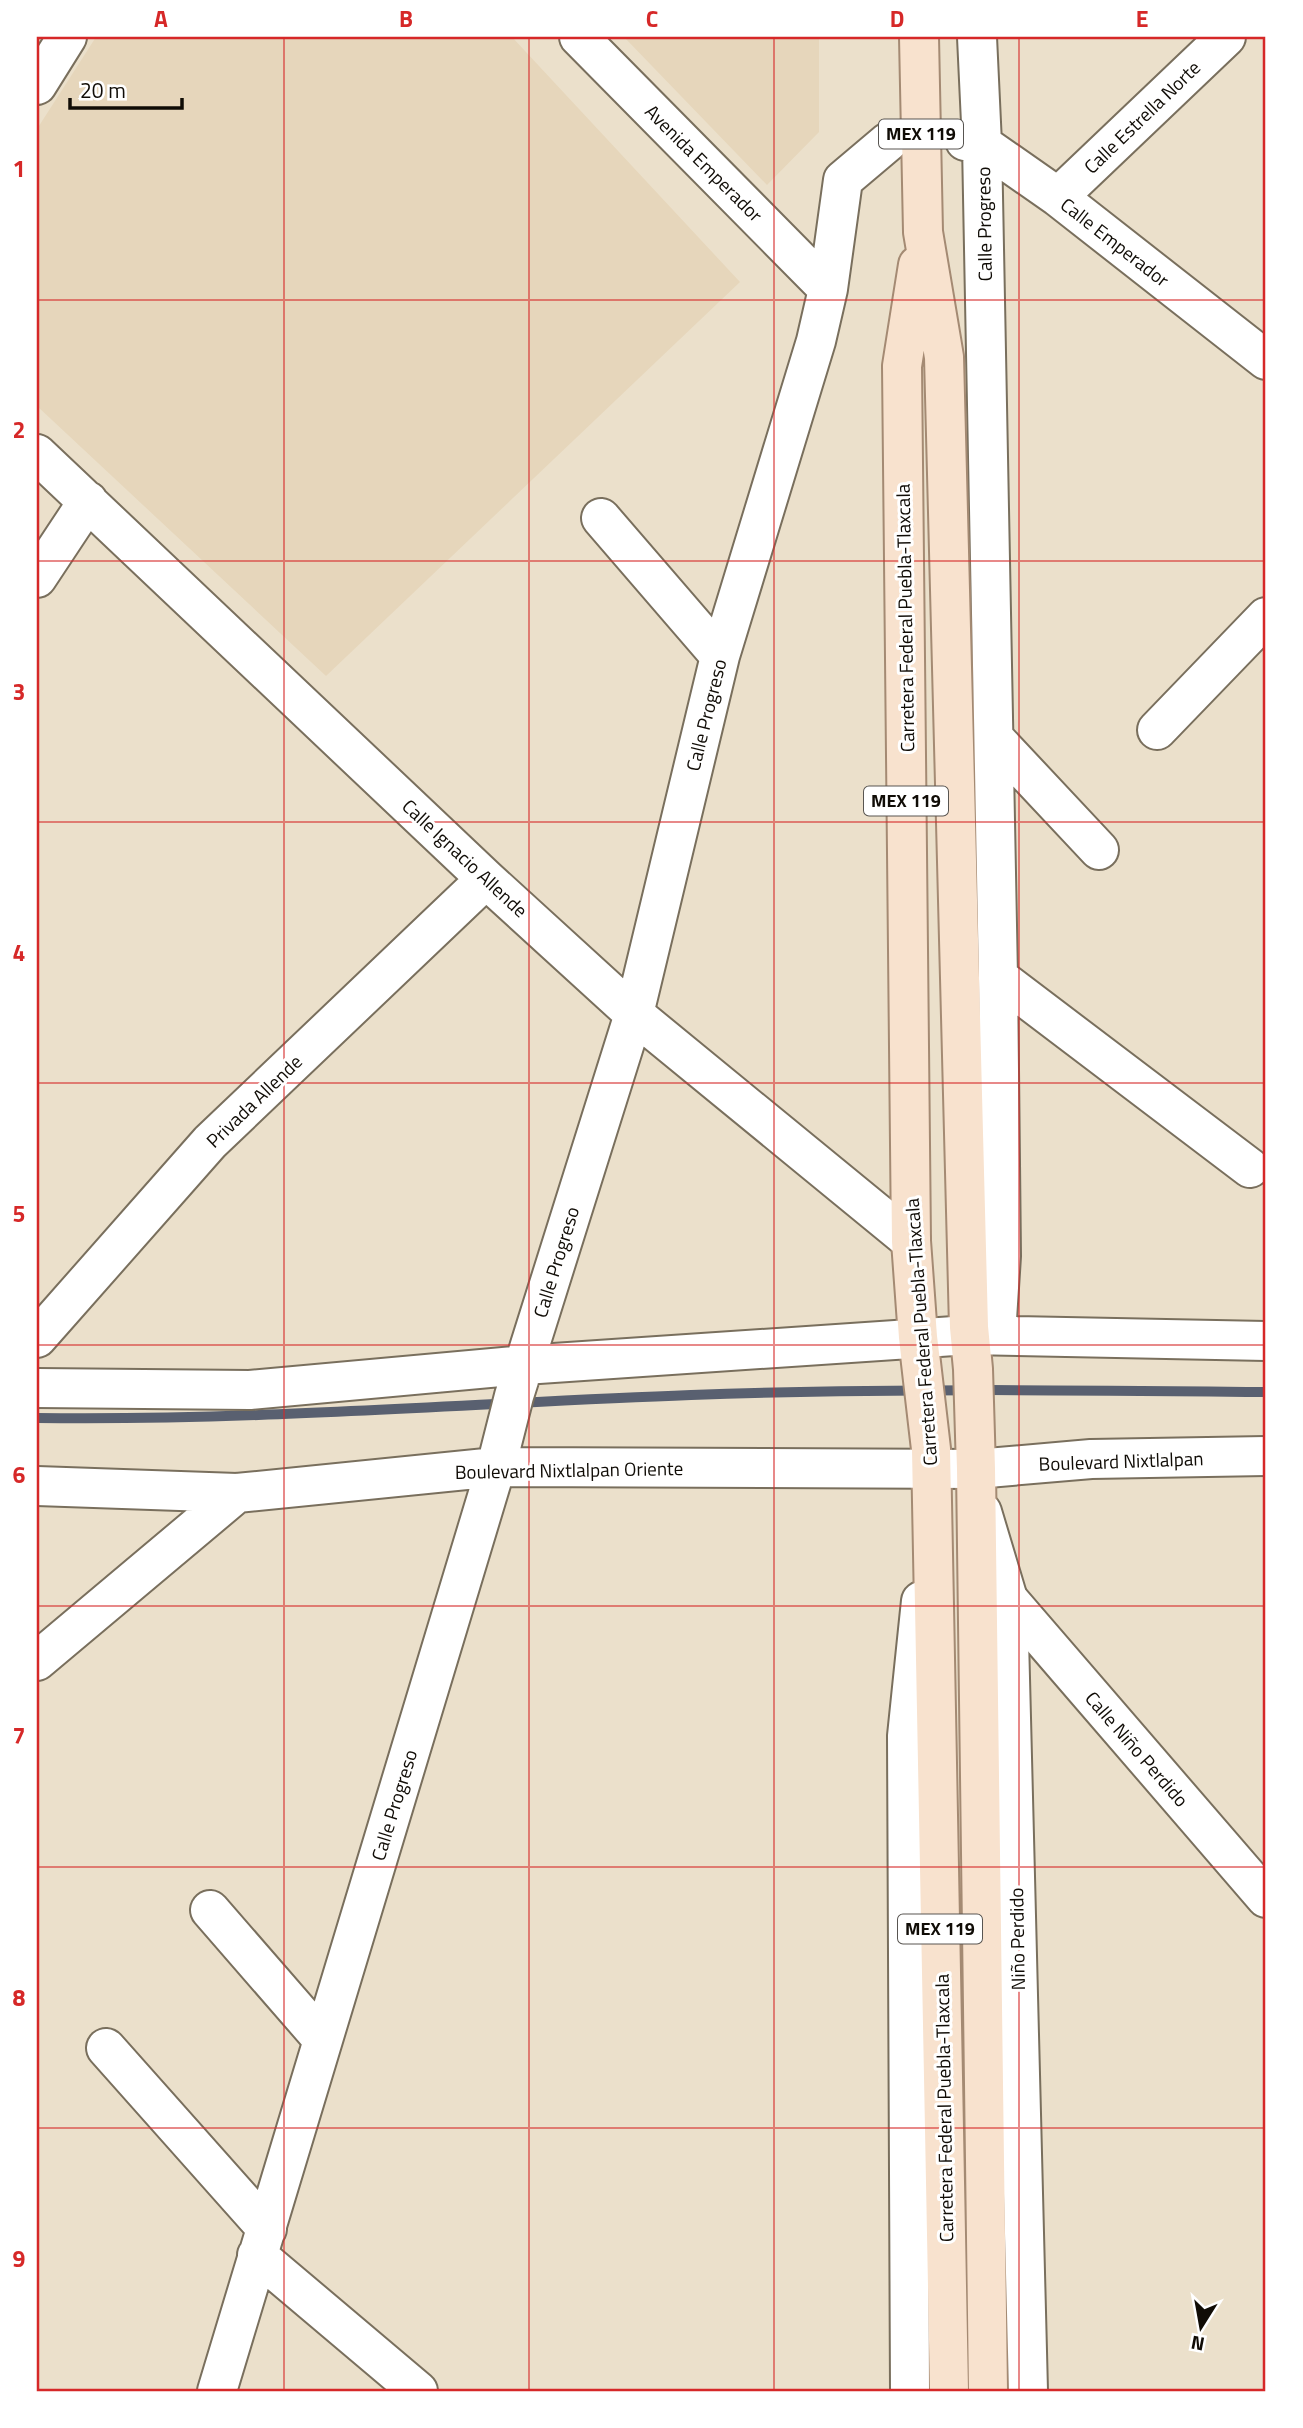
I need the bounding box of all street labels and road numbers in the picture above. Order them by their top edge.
street label: Calle Estrella Norte [1077,53,1207,180]
street label: Avenida Emperador [639,97,770,228]
road number: MEX 119 [879,119,963,148]
street label: Calle Progreso [968,166,999,282]
street label: Calle Emperador [1055,190,1176,294]
street label: Carretera Federal Puebla-Tlaxcala [888,483,921,752]
street label: Calle Progreso [678,656,733,774]
road number: MEX 119 [864,786,948,816]
street label: Calle Ignacio Allende [396,792,535,924]
street label: Privada Allende [199,1047,308,1154]
street label: Carretera Federal Puebla-Tlaxcala [897,1197,944,1467]
street label: Calle Progreso [525,1203,586,1321]
street label: Boulevard Nixtlalpan [1038,1443,1204,1478]
street label: Boulevard Nixtlalpan Oriente [455,1453,683,1486]
street label: Calle Niño Perdido [1079,1684,1196,1813]
street label: Calle Progreso [363,1746,424,1864]
street label: Niño Perdido [1001,1887,1032,1991]
road number: MEX 119 [898,1914,982,1943]
street label: Carretera Federal Puebla-Tlaxcala [927,1973,960,2242]

